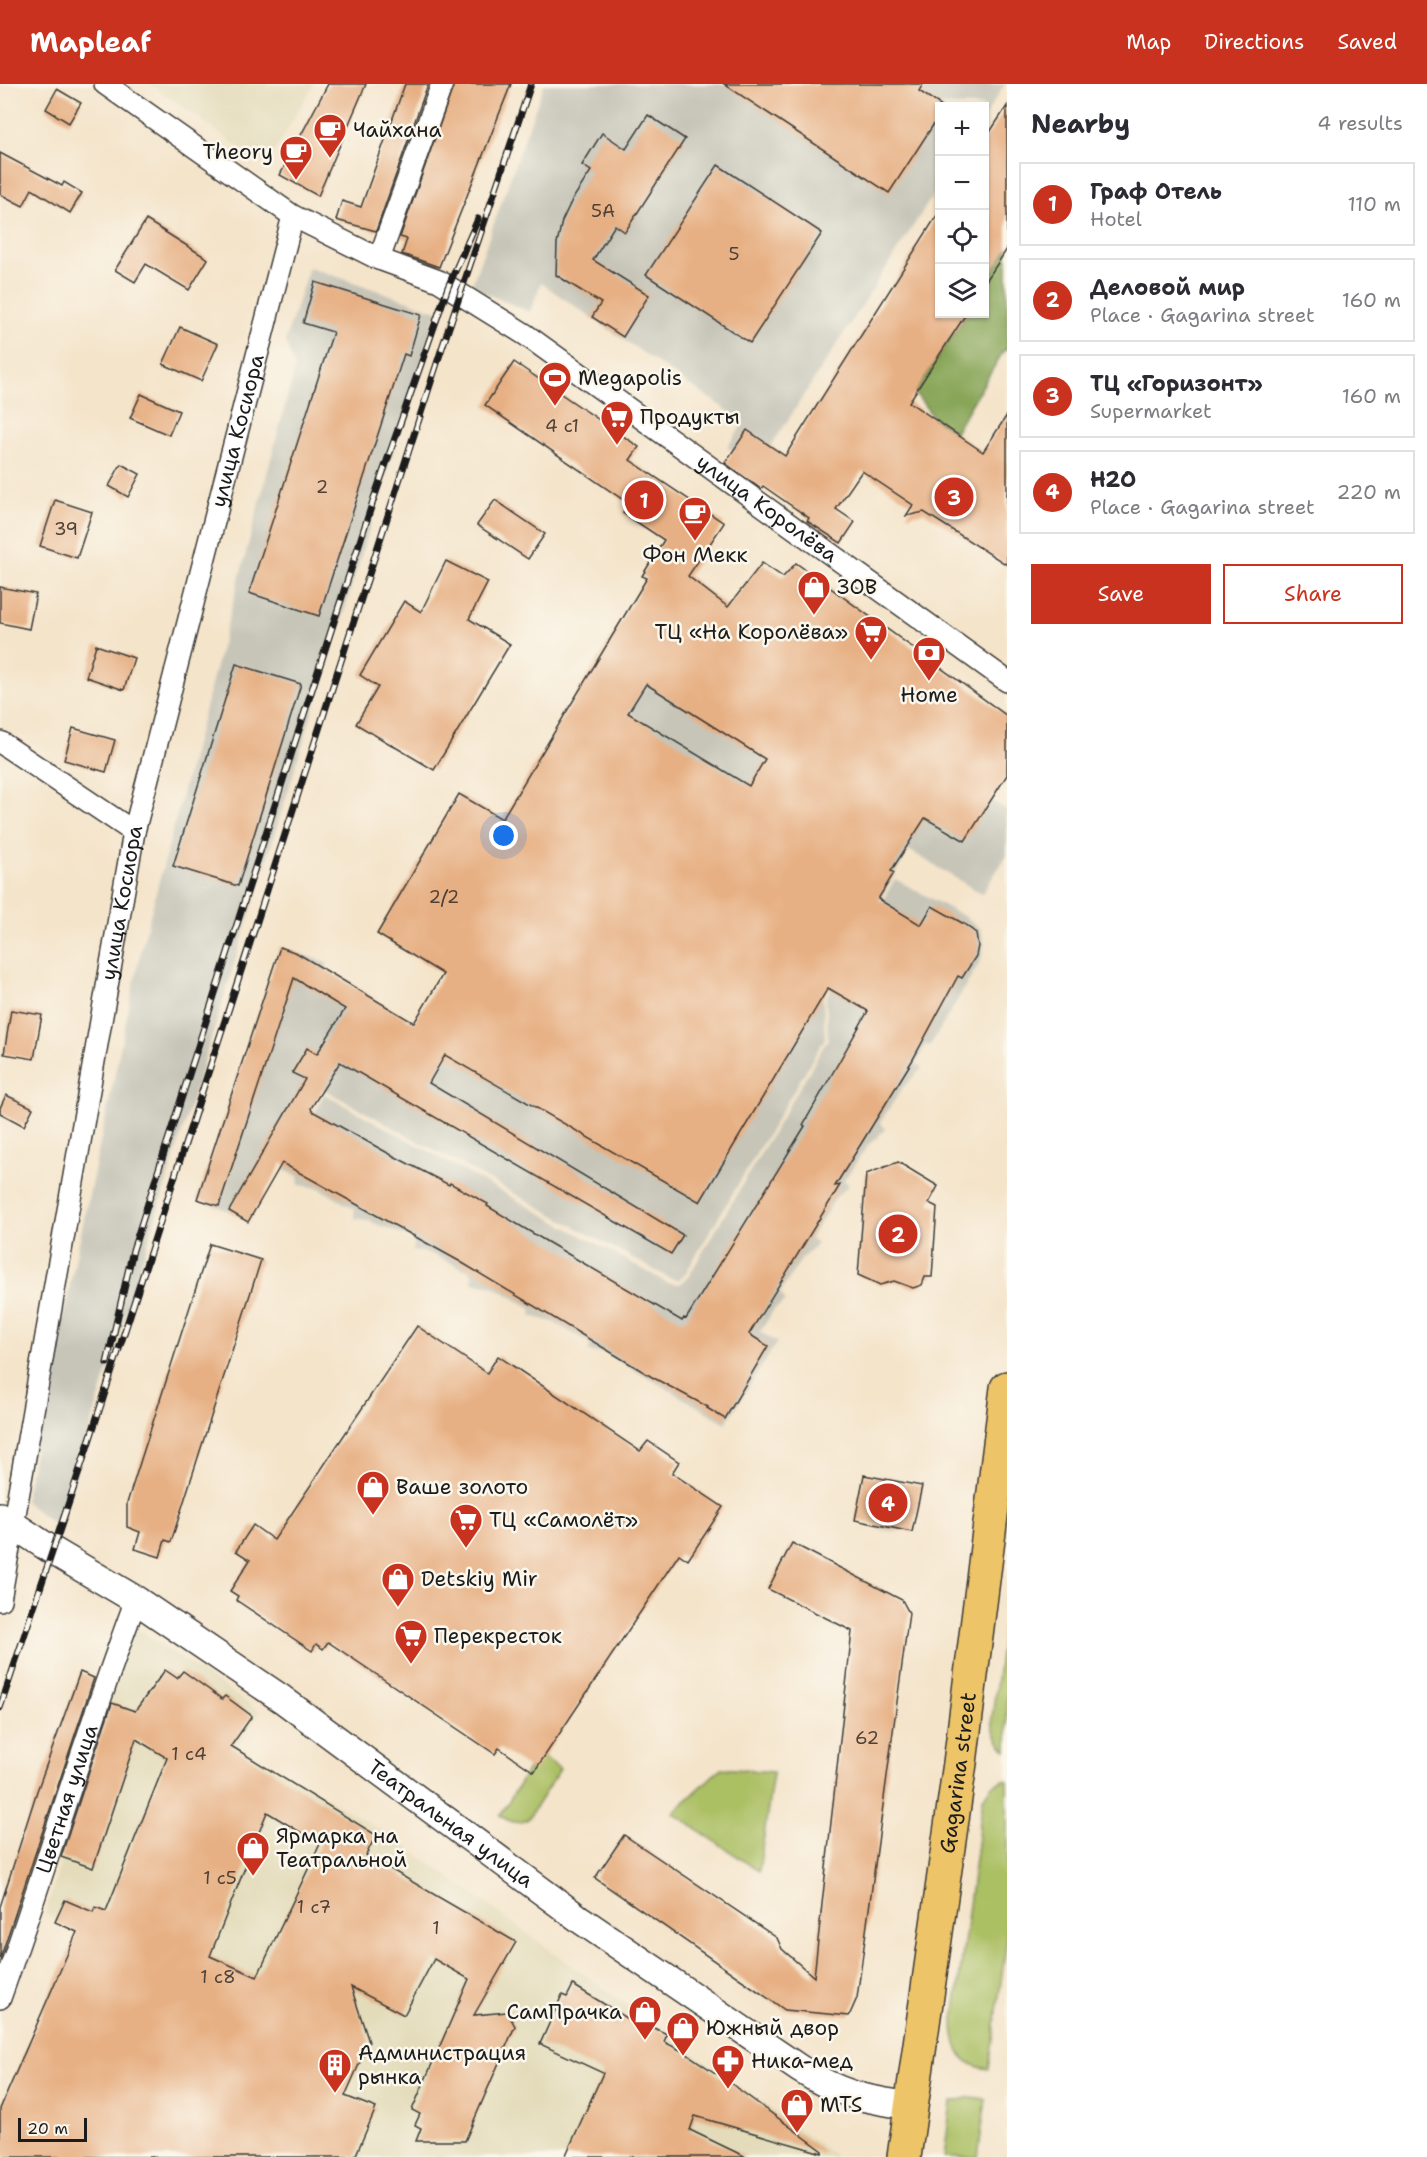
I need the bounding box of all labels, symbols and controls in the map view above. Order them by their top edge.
text: Mapleaf [30,23,151,61]
text: Map [1126,28,1171,56]
text: Directions [1204,28,1304,56]
text: Saved [1337,28,1397,56]
map controls [935,102,989,318]
button: + [935,102,989,156]
text: Nearby [1031,106,1130,141]
text: 4 results [1317,110,1403,136]
cafe icon: Чайхана [312,112,348,159]
place label: Чайхана [353,116,442,144]
cafe icon: Theory [278,134,314,181]
place label: Theory [202,138,273,166]
button: − [935,156,989,210]
text: Граф Отель [1090,177,1222,206]
text: 1 [1048,191,1057,217]
text: 110 m [1347,191,1401,217]
house number: 5А [591,199,615,223]
text: Hotel [1090,206,1142,232]
button: locate [935,210,989,264]
house number: 5 [728,242,740,266]
button: layers [935,264,989,318]
text: Деловой мир [1090,273,1245,302]
text: 2 [1046,287,1060,313]
text: 160 m [1342,287,1401,313]
text: Place · Gagarina street [1090,302,1315,328]
street label: улица Косиора [204,351,271,510]
sports icon: Megapolis [537,360,573,407]
place label: Megapolis [578,364,682,392]
text: ТЦ «Горизонт» [1090,369,1263,398]
text: 3 [1046,383,1060,409]
text: 160 m [1342,383,1401,409]
text: Supermarket [1090,398,1212,424]
supermarket icon: Продукты [599,399,635,446]
place label: Продукты [640,403,740,431]
house number: 4 с1 [545,414,579,438]
street label: улица Королёва [691,448,843,569]
text: H2O [1090,465,1136,494]
pin: 3 [934,474,974,520]
house number: 2 [316,475,328,499]
pin: 1 [624,478,664,522]
text: 4 [1046,479,1060,505]
text: 220 m [1337,479,1401,505]
text: Place · Gagarina street [1090,494,1315,520]
cafe icon: Фон Мекк [677,495,713,542]
house number: 39 [54,517,78,541]
place label: Фон Мекк [642,541,748,569]
button: Save [1031,564,1211,624]
button: Share [1223,564,1403,624]
shop icon: ЗОВ [796,569,832,616]
place label: ЗОВ [837,573,877,601]
supermarket icon: ТЦ «На Королёва» [853,614,889,661]
place label: ТЦ «На Королёва» [655,618,848,646]
bank icon: Home [911,635,947,682]
place label: Home [900,681,958,709]
your location [489,821,518,850]
street label: улица Косиора [94,822,149,982]
house number: 2/2 [429,885,459,909]
pin: 2 [878,1212,918,1256]
shop icon: Ваше золото [355,1469,391,1516]
place label: Ваше золото [396,1473,528,1501]
pin: 4 [868,1480,908,1526]
supermarket icon: ТЦ «Самолёт» [448,1502,484,1549]
place label: ТЦ «Самолёт» [489,1506,638,1534]
shop icon: Detskiy Mir [380,1561,416,1608]
place label: Detskiy Mir [421,1565,538,1593]
supermarket icon: Перекресток [393,1618,429,1665]
place label: Перекресток [434,1622,562,1650]
street label: Gagarina street [933,1691,983,1855]
street label: Цветная улица [29,1721,105,1877]
house number: 62 [855,1726,879,1750]
house number: 1 с4 [171,1742,207,1766]
street label: Театральная улица [362,1753,539,1894]
place label: Ярмарка на Театральной [276,1822,407,1874]
shop icon: Ярмарка на Театральной [235,1830,271,1877]
house number: 1 с5 [203,1866,237,1890]
house number: 1 с7 [297,1895,331,1919]
house number: 1 [432,1916,440,1940]
house number: 1 с8 [200,1965,236,1989]
shop icon: СамПрачка [627,1994,663,2041]
place label: СамПрачка [506,1998,622,2026]
shop icon: Южный двор [665,2010,701,2057]
place label: Южный двор [706,2014,839,2042]
place label: Администрация рынка [358,2039,526,2091]
pharmacy icon: Ника-мед [710,2043,746,2090]
building icon: Администрация рынка [317,2047,353,2094]
place label: Ника-мед [751,2047,853,2075]
shop icon: MTS [779,2087,815,2134]
place label: MTS [820,2091,862,2119]
scale bar [18,2115,87,2142]
text: 20 m [27,2118,68,2139]

